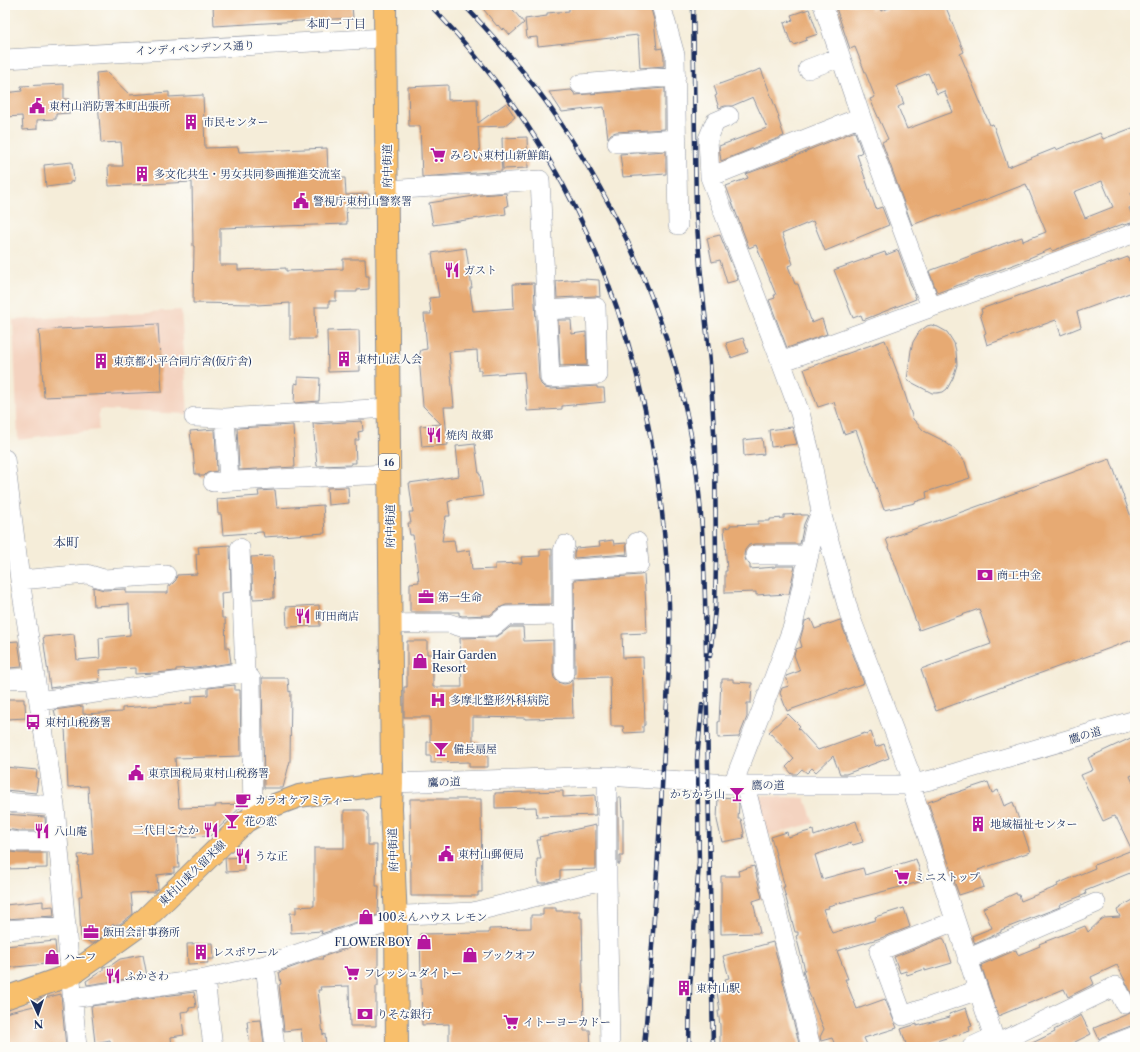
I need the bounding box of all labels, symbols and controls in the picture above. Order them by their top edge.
district label: 本町一丁目 [306,16,366,31]
street label: インディペンデンス通り [135,38,255,58]
public building icon: 東村山消防署本町出張所 [28,97,46,115]
place label: 東村山消防署本町出張所 [49,99,170,113]
building icon: 市民センター [182,113,200,131]
place label: 市民センター [203,115,269,129]
street label: 府中街道 [380,144,394,188]
supermarket icon: みらい東村山新鮮館 [429,146,447,164]
place label: みらい東村山新鮮館 [450,148,549,162]
building icon: 多文化共生・男女共同参画推進交流室 [133,165,151,183]
place label: 多文化共生・男女共同参画推進交流室 [154,167,341,181]
public building icon: 警視庁東村山警察署 [292,192,310,210]
place label: 警視庁東村山警察署 [313,194,412,208]
restaurant icon: ガスト [443,261,461,279]
place label: ガスト [464,263,497,277]
building icon: 東村山法人会 [335,350,353,368]
building icon: 東京都小平合同庁舎(仮庁舎) [92,352,110,370]
place label: 東村山法人会 [356,352,422,366]
place label: 東京都小平合同庁舎(仮庁舎) [113,354,252,368]
restaurant icon: 焼肉 故郷 [425,426,443,444]
place label: 焼肉 故郷 [446,428,493,442]
road number: 16 [379,454,399,470]
street label: 府中街道 [383,504,397,548]
district label: 本町 [53,534,79,550]
bank icon: 商工中金 [976,566,994,584]
place label: 商工中金 [997,568,1041,582]
office icon: 第一生命 [417,588,435,606]
place label: 第一生命 [438,590,482,604]
restaurant icon: 町田商店 [294,607,312,625]
place label: 町田商店 [315,609,359,623]
place label: Hair Garden Resort [432,648,497,675]
shop icon: Hair Garden Resort [411,652,429,670]
hospital icon: 多摩北整形外科病院 [429,691,447,709]
place label: 多摩北整形外科病院 [450,693,549,707]
bus stop icon: 東村山税務署 [24,713,42,731]
place label: 東村山税務署 [45,715,111,729]
street label: 鷹の道 [1067,724,1103,746]
bar icon: 備長扇屋 [432,740,450,758]
place label: 備長扇屋 [453,742,497,756]
public building icon: 東京国税局東村山税務署 [127,764,145,782]
place label: 東京国税局東村山税務署 [148,766,269,780]
street label: 鷹の道 [427,774,461,790]
street label: 鷹の道 [752,778,785,792]
bar icon: かちかち山 [728,785,746,803]
place label: かちかち山 [670,787,725,801]
cafe icon: カラオケアミティー [234,791,252,809]
place label: カラオケアミティー [255,793,353,807]
bar icon: 花の恋 [223,812,241,830]
place label: 花の恋 [244,814,277,828]
building icon: 地域福祉センター [969,815,987,833]
place label: 地域福祉センター [990,817,1078,831]
restaurant icon: 二代目こたか [202,821,220,839]
restaurant icon: 八山庵 [33,822,51,840]
place label: 二代目こたか [133,823,199,837]
place label: 八山庵 [54,824,87,838]
street label: 府中街道 [385,828,401,872]
street label: 東村山東久留米線 [155,837,229,909]
public building icon: 東村山郵便局 [437,845,455,863]
restaurant icon: うな正 [234,847,252,865]
place label: 東村山郵便局 [458,847,524,861]
place label: うな正 [255,849,288,863]
supermarket icon: ミニストップ [893,868,911,886]
place label: ミニストップ [914,870,980,884]
shop icon: 100えんハウス レモン [357,908,375,926]
place label: 100えんハウス レモン [378,910,487,924]
office icon: 飯田会計事務所 [82,923,100,941]
place label: 飯田会計事務所 [103,925,180,939]
shop icon: FLOWER BOY [415,933,433,951]
place label: FLOWER BOY [335,935,412,949]
building icon: レスポワール [192,943,210,961]
place label: レスポワール [213,945,278,959]
shop icon: ブックオフ [461,946,479,964]
shop icon: ハーフ [43,948,61,966]
place label: ブックオフ [482,948,536,962]
place label: ハーフ [64,950,96,964]
supermarket icon: フレッシュダイトー [343,964,361,982]
place label: フレッシュダイトー [364,966,462,980]
restaurant icon: ふかさわ [104,967,122,985]
place label: ふかさわ [125,969,169,983]
building icon: 東村山駅 [675,979,693,997]
place label: 東村山駅 [696,981,740,995]
north arrow [18,994,58,1034]
bank icon: りそな銀行 [356,1005,374,1023]
place label: りそな銀行 [377,1007,432,1021]
supermarket icon: イトーヨーカドー [502,1013,520,1031]
place label: イトーヨーカドー [523,1015,611,1029]
text: N [33,1017,44,1031]

